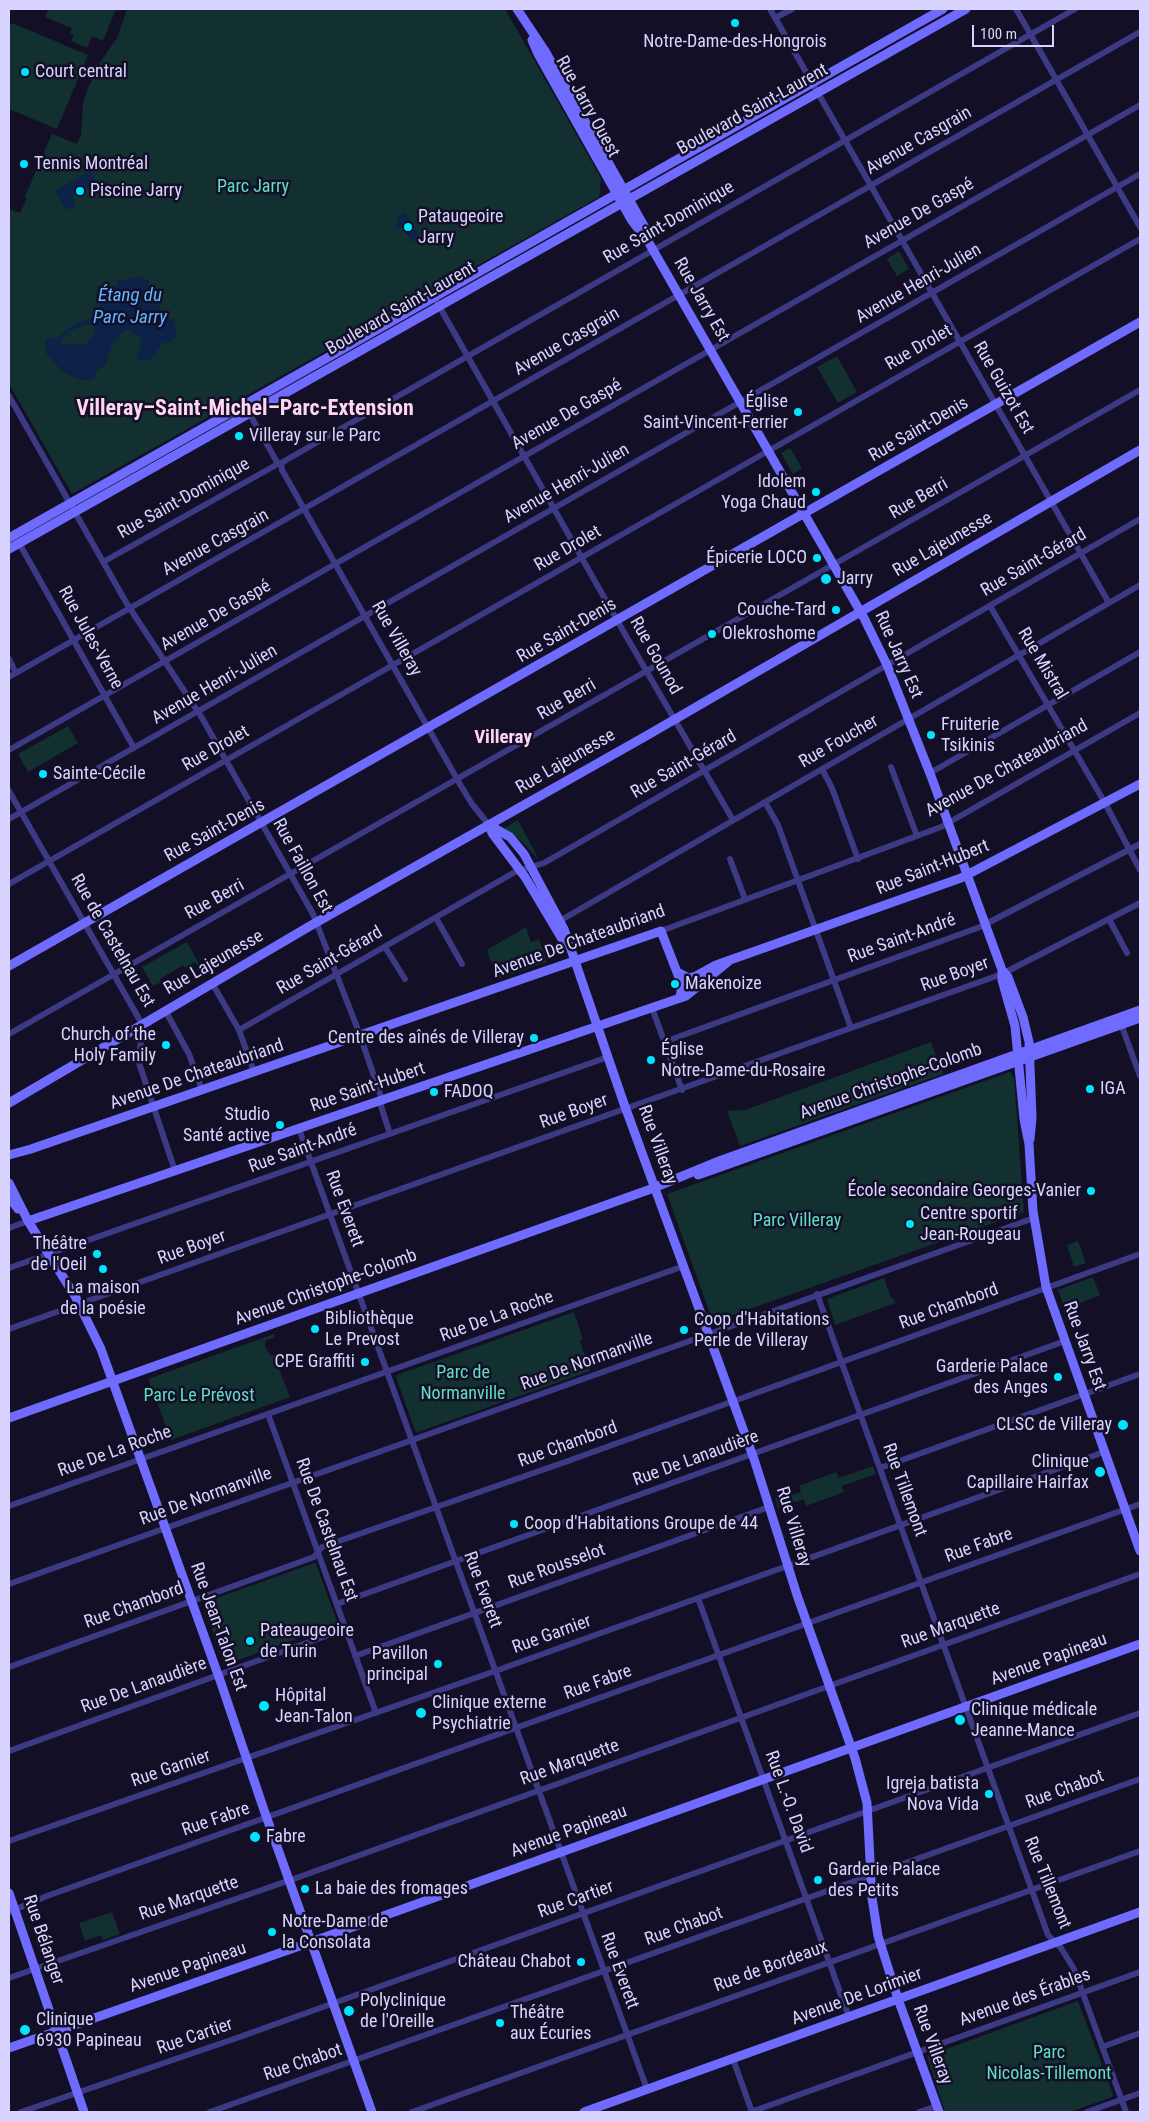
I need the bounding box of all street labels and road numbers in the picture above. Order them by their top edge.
street label: Rue Jarry Ouest [550,53,624,161]
street label: Boulevard Saint-Laurent [674,60,832,160]
street label: Avenue Casgrain [862,102,976,180]
street label: Avenue De Gaspé [860,174,978,254]
street label: Rue Saint-Dominique [600,177,738,269]
street label: Avenue Henri-Julien [852,239,986,329]
street label: Rue Jarry Est [668,254,734,346]
street label: Boulevard Saint-Laurent [322,257,480,361]
street label: Avenue Casgrain [510,303,624,381]
street label: Rue Drolet [882,320,956,376]
street label: Rue Guizot Est [968,338,1038,438]
street label: Avenue De Gaspé [508,375,626,455]
street label: Rue Saint-Denis [865,393,973,467]
street label: Avenue Henri-Julien [500,439,634,529]
street label: Rue Saint-Dominique [114,454,254,544]
street label: Rue Berri [886,474,952,524]
street label: Avenue Casgrain [159,505,273,581]
street label: Rue Lajeunesse [889,508,997,582]
street label: Rue Drolet [531,521,605,577]
street label: Rue Saint-Gérard [977,524,1091,602]
street label: Avenue De Gaspé [157,576,275,656]
street label: Rue Jules-Verne [53,583,127,693]
street label: Rue Saint-Denis [513,594,621,668]
street label: Rue Villeray [366,598,426,680]
street label: Rue Jarry Est [869,608,927,702]
street label: Rue Gounod [624,613,686,699]
street label: Rue Mistral [1012,624,1072,704]
street label: Avenue Henri-Julien [148,640,282,730]
street label: Rue Berri [534,675,600,725]
street label: Rue Foucher [796,711,882,773]
street label: Avenue De Chateaubriand [922,715,1092,823]
street label: Rue Drolet [179,721,253,777]
street label: Rue Lajeunesse [512,725,620,799]
street label: Rue Saint-Gérard [627,726,741,804]
street label: Rue Saint-Denis [161,795,269,867]
street label: Rue Faillon Est [267,815,337,917]
street label: Rue Saint-Hubert [873,836,993,900]
street label: Rue de Castelnau Est [65,871,159,1011]
street label: Rue Berri [182,875,248,925]
street label: Avenue De Chateaubriand [490,901,668,983]
street label: Rue Saint-André [845,909,959,969]
street label: Rue Saint-Gérard [273,922,387,1000]
street label: Rue Lajeunesse [160,926,268,1000]
street label: Rue Boyer [918,953,992,997]
street label: Avenue De Chateaubriand [107,1035,287,1115]
street label: Avenue Christophe-Colomb [797,1039,985,1125]
street label: Rue Saint-Hubert [308,1058,428,1118]
street label: Rue Boyer [537,1090,611,1134]
street label: Rue Villeray [633,1102,681,1188]
street label: Rue Saint-André [246,1119,360,1179]
street label: Rue Everett [320,1168,368,1250]
street label: Rue Boyer [155,1226,229,1270]
street label: Avenue Christophe-Colomb [232,1245,420,1331]
street label: Rue Chambord [896,1279,1002,1335]
street label: Rue De La Roche [437,1286,557,1348]
street label: Rue Jarry Est [1058,1298,1110,1394]
street label: Rue De Normanville [518,1328,656,1396]
street label: Rue Chambord [515,1417,621,1473]
street label: Rue De La Roche [55,1421,175,1483]
street label: Rue De Lanaudière [630,1426,762,1492]
street label: Rue Tillemont [877,1440,931,1540]
street label: Rue De Castelnau Est [290,1455,362,1605]
street label: Rue De Normanville [137,1463,275,1531]
street label: Rue Villeray [771,1484,815,1570]
street label: Rue Fabre [942,1524,1016,1568]
street label: Rue Rousselot [506,1540,608,1594]
street label: Rue Everett [458,1549,506,1631]
street label: Rue Jean-Talon Est [185,1560,251,1694]
street label: Rue Chambord [81,1578,187,1634]
street label: Rue Marquette [899,1598,1003,1654]
street label: Rue Garnier [510,1611,594,1659]
street label: Avenue Papineau [988,1629,1110,1691]
street label: Rue De Lanaudière [78,1653,210,1719]
street label: Rue Fabre [561,1661,635,1705]
street label: Rue Marquette [518,1735,622,1791]
street label: Rue Garnier [129,1745,213,1793]
street label: Rue L.-O. David [760,1748,816,1856]
street label: Rue Chabot [1023,1766,1107,1814]
street label: Rue Fabre [179,1798,253,1842]
street label: Avenue Papineau [508,1801,630,1863]
street label: Rue Tillemont [1019,1834,1075,1932]
street label: Rue Marquette [137,1872,241,1926]
street label: Rue Cartier [535,1876,617,1924]
street label: Rue Bélanger [18,1892,68,1988]
street label: Rue Chabot [642,1903,726,1951]
street label: Rue Everett [595,1930,643,2012]
street label: Rue de Bordeaux [711,1936,831,1998]
street label: Avenue Papineau [127,1938,249,1998]
street label: Avenue De Lorimier [789,1963,925,2031]
street label: Avenue des Érables [956,1964,1094,2032]
street label: Rue Villeray [908,2002,956,2088]
street label: Rue Cartier [154,2014,236,2060]
street label: Rue Chabot [261,2040,345,2086]

